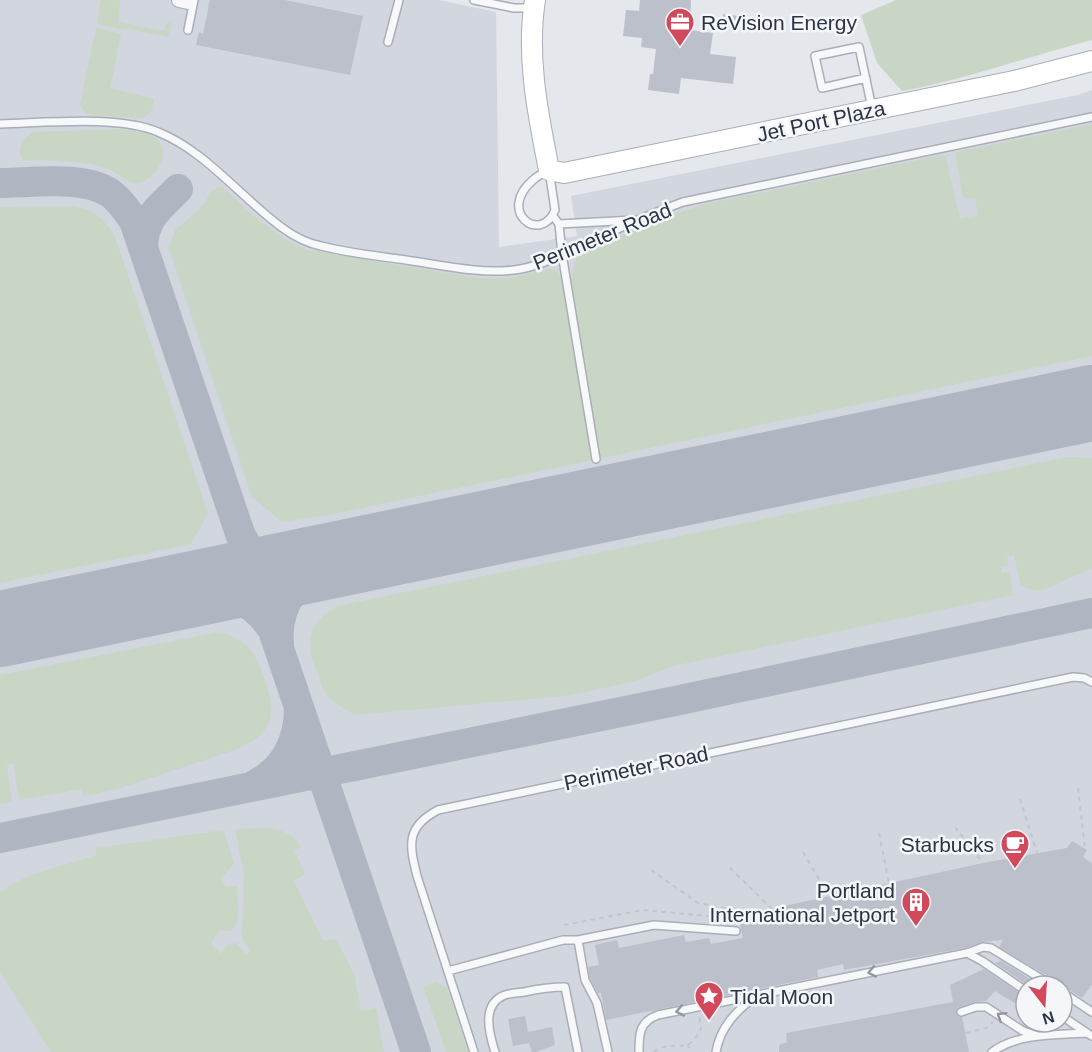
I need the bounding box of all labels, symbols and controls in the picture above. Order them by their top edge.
office icon: ReVision Energy [664,6,696,48]
place label: ReVision Energy [701,11,858,34]
street label: Jet Port Plaza [755,96,888,146]
street label: Perimeter Road [530,198,674,274]
street label: Perimeter Road [562,741,710,795]
cafe icon: Starbucks [999,828,1031,870]
place label: Starbucks [901,833,994,856]
place label: Portland International Jetport [709,879,895,926]
building icon: Portland International Jetport [900,886,932,928]
one-way arrow [867,965,877,978]
north arrow [1014,974,1074,1034]
place icon: Tidal Moon [693,980,725,1022]
place label: Tidal Moon [730,985,833,1008]
one-way arrow [675,1003,685,1016]
text: N [1040,1008,1056,1028]
one-way arrow [997,1012,1007,1024]

